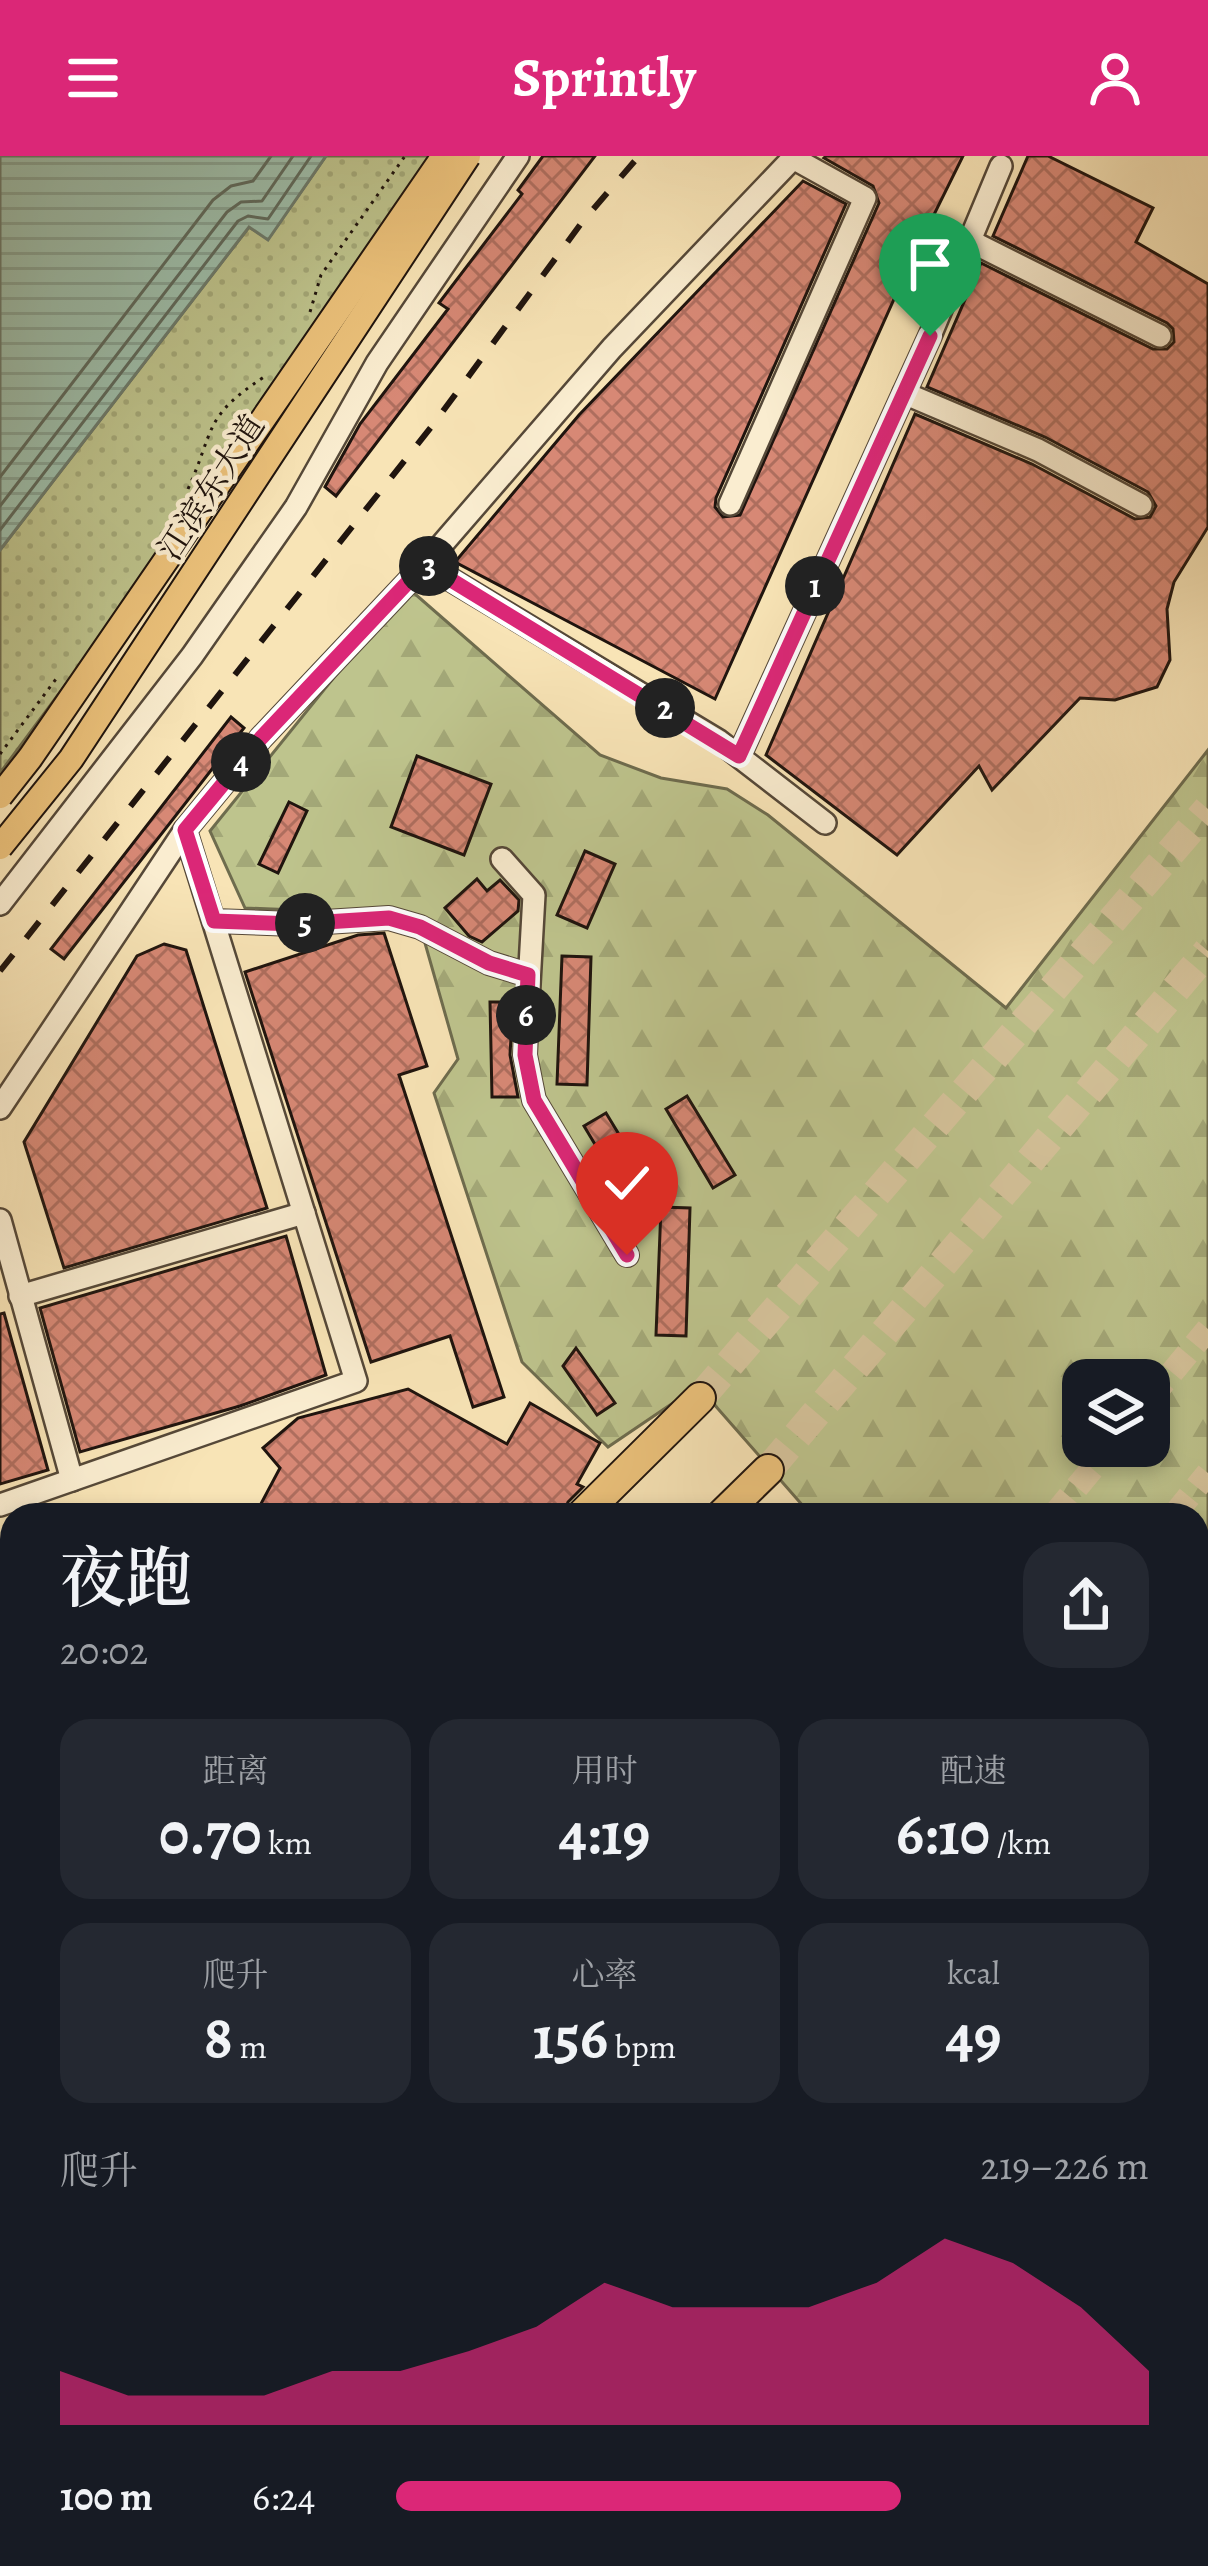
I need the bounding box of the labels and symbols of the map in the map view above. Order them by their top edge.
pin [879,213,981,336]
street label: 江滨东大道 [147,406,275,568]
pin: 3 [399,536,459,596]
pin: 1 [785,556,845,616]
pin: 2 [635,678,695,738]
pin: 4 [211,732,271,792]
pin: 5 [275,893,335,953]
pin: 6 [496,985,556,1045]
pin [576,1132,678,1255]

